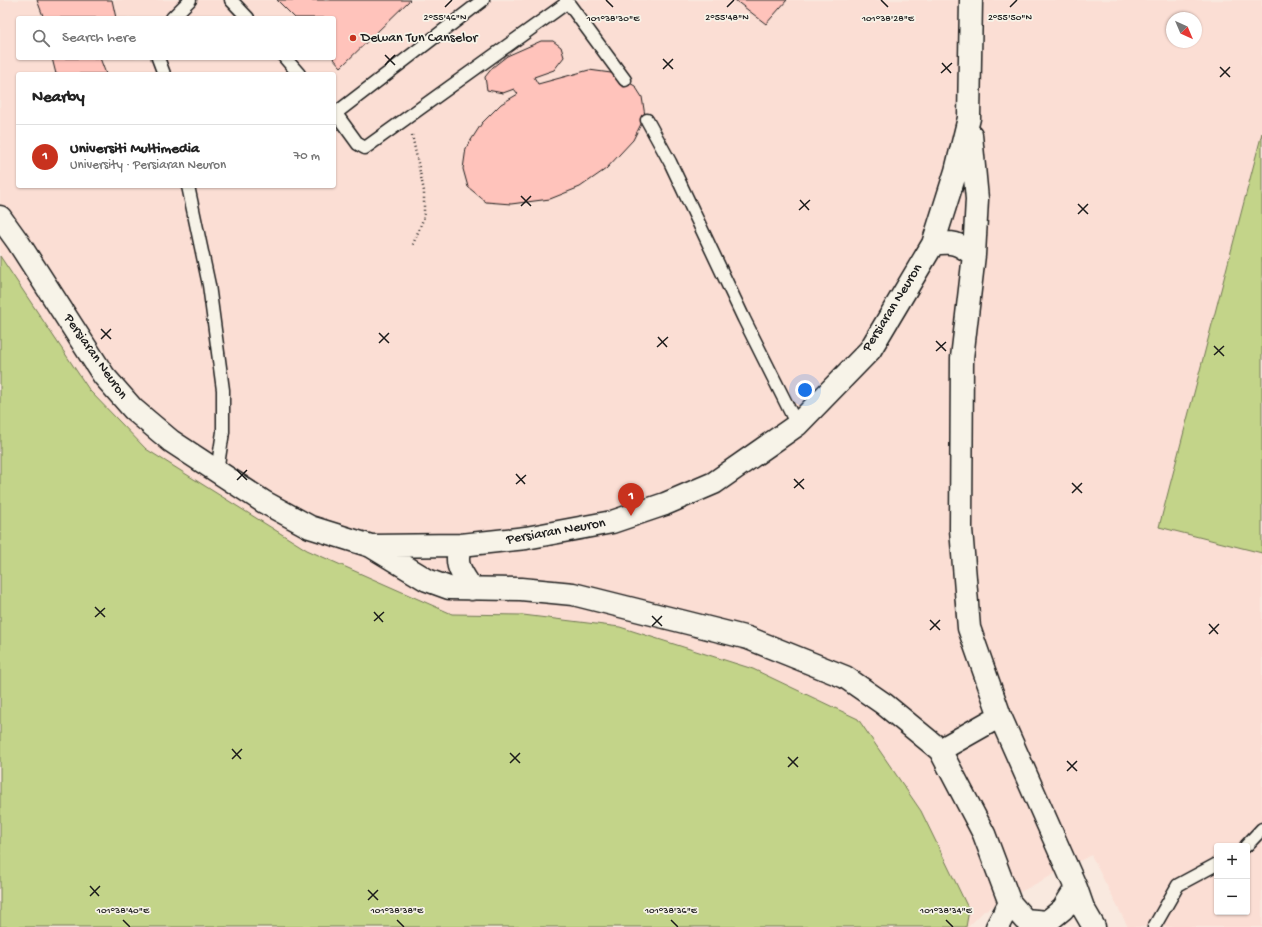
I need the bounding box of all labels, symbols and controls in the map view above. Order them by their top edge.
text: 2°55'46"N [424,12,467,24]
text: 2°55'48"N [705,12,749,24]
text: 2°55'50"N [988,12,1033,24]
north arrow [1166,12,1202,48]
text: 101°38'30"E [586,13,640,25]
text: 101°38'28"E [861,13,915,25]
search box [16,16,336,60]
icon: search [30,27,52,49]
text: Search here [62,29,136,47]
place label: Dewan Tun Canselor [360,30,479,47]
marker: Dewan Tun Canselor [348,33,358,43]
text: Nearby [32,88,85,108]
text: Universiti Multimedia [70,140,199,158]
text: 1 [42,149,48,164]
text: 70 m [294,149,320,164]
text: University · Persiaran Neuron [70,158,226,173]
street label: Persiaran Neuron [859,261,927,356]
street label: Persiaran Neuron [59,310,131,403]
your location [795,380,815,400]
pin: 1 [618,483,644,516]
street label: Persiaran Neuron [504,515,607,549]
map controls [1214,843,1250,915]
button: + [1214,843,1250,879]
button: − [1214,879,1250,915]
text: 101°38'40"E [96,905,150,917]
text: 101°38'38"E [370,905,424,917]
text: 101°38'36"E [644,905,698,917]
text: 101°38'34"E [919,905,973,917]

